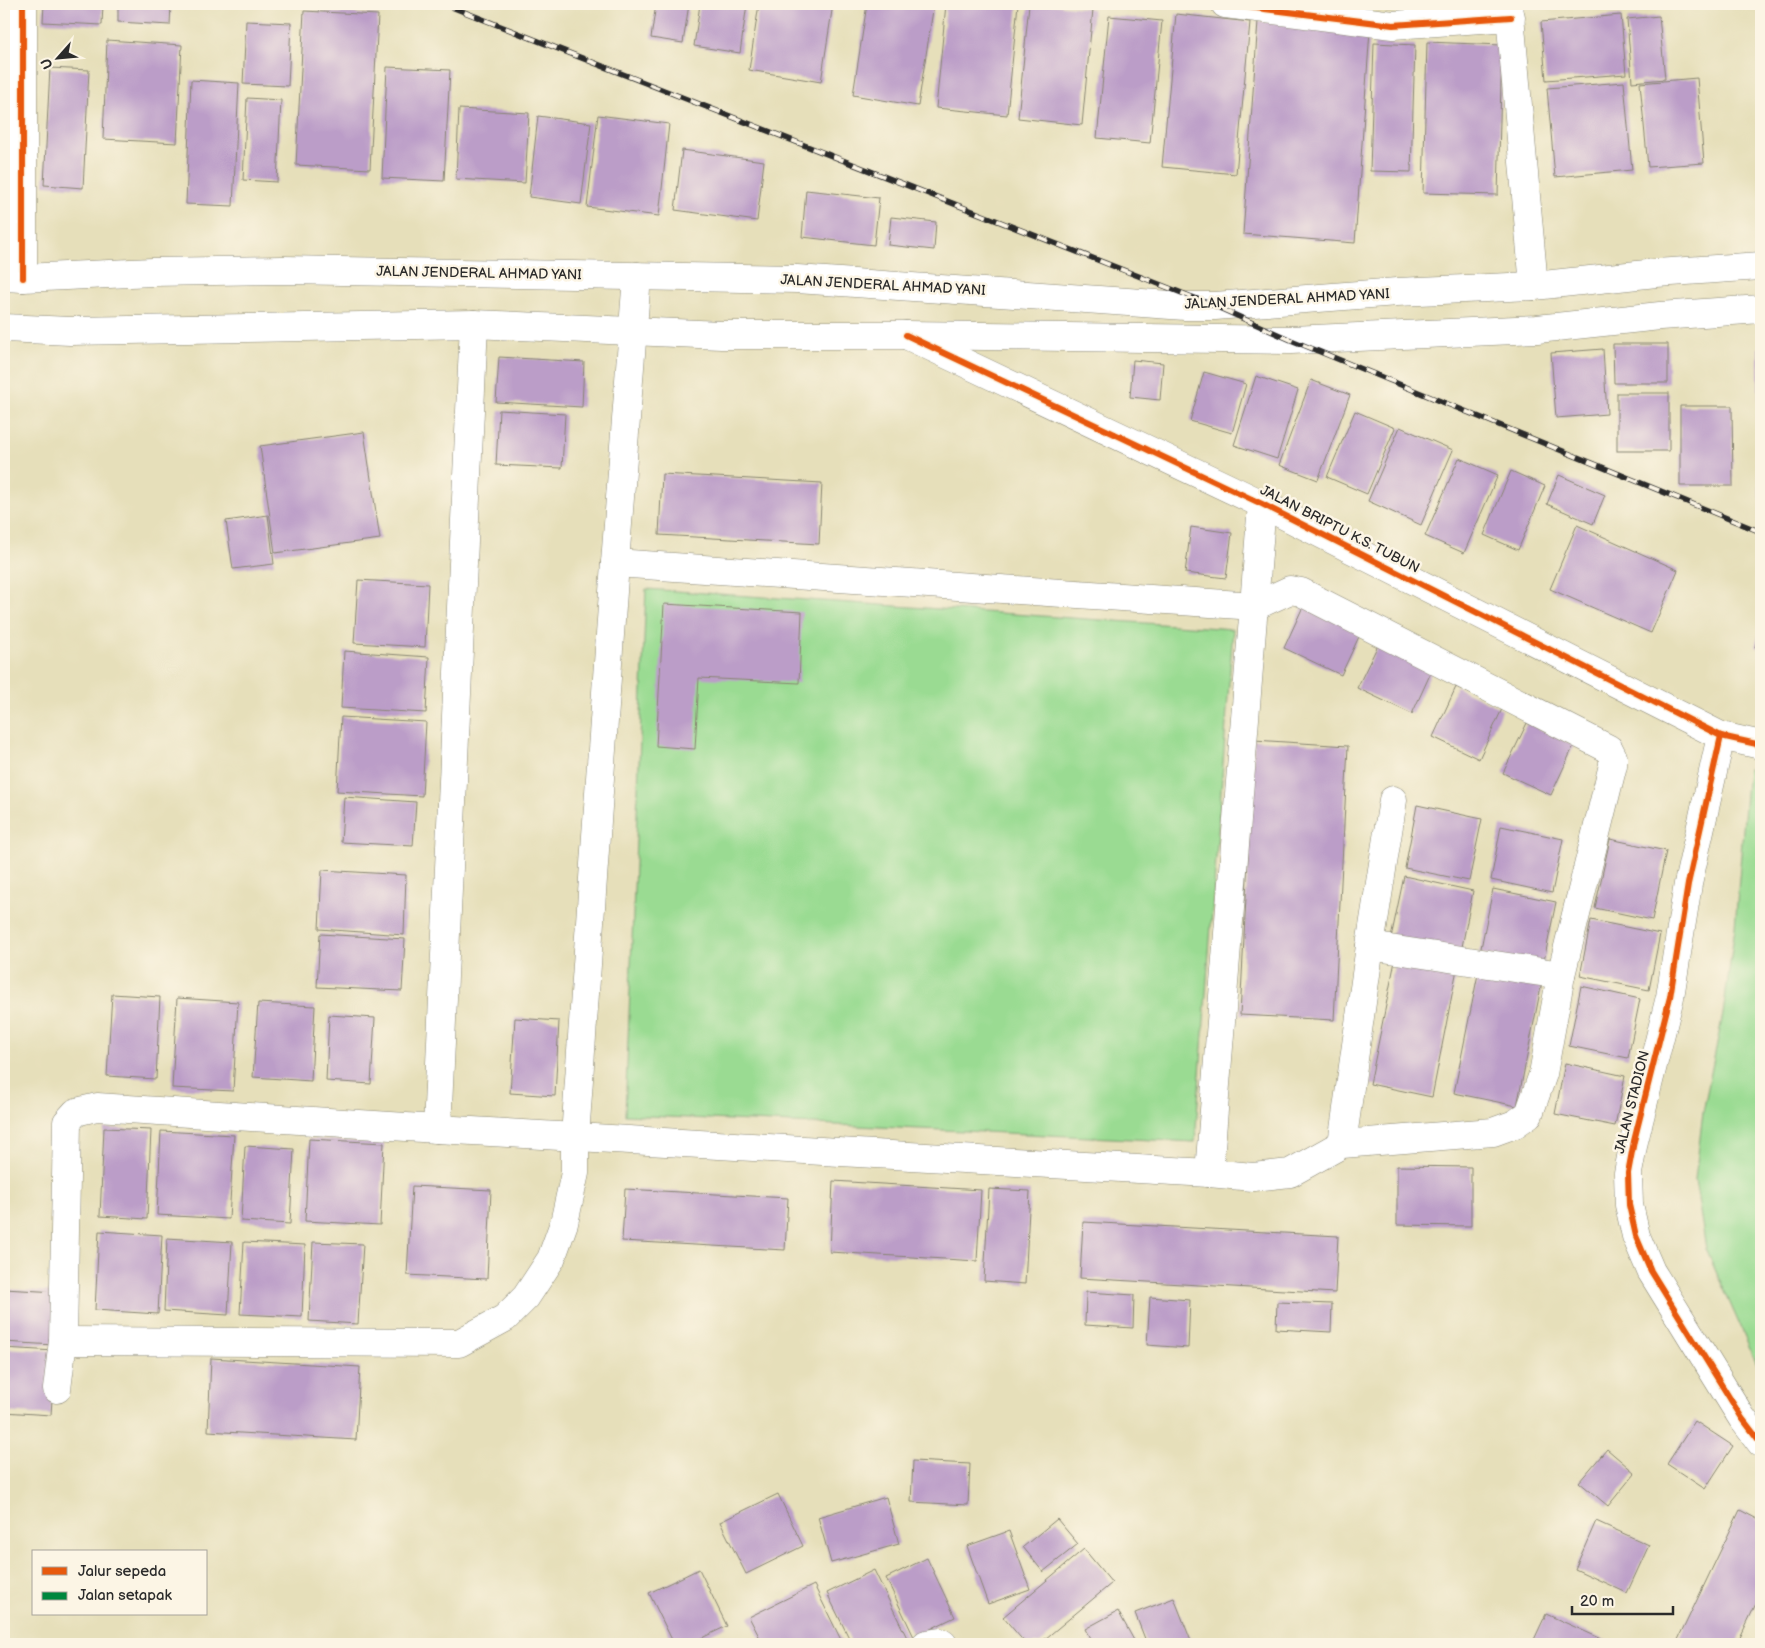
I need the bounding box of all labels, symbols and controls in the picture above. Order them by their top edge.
north arrow [32,32,82,82]
text: U [37,55,57,72]
street label: JALAN JENDERAL AHMAD YANI [376,263,582,283]
street label: JALAN JENDERAL AHMAD YANI [780,271,986,299]
street label: JALAN JENDERAL AHMAD YANI [1184,285,1390,313]
street label: JALAN BRIPTU K.S. TUBUN [1257,481,1423,577]
street label: JALAN STADION [1611,1049,1653,1155]
legend [32,1550,208,1616]
text: Jalur sepeda [78,1562,166,1581]
scale bar [1572,1583,1674,1615]
text: Jalan setapak [78,1586,172,1605]
text: 20 m [1580,1592,1614,1611]

